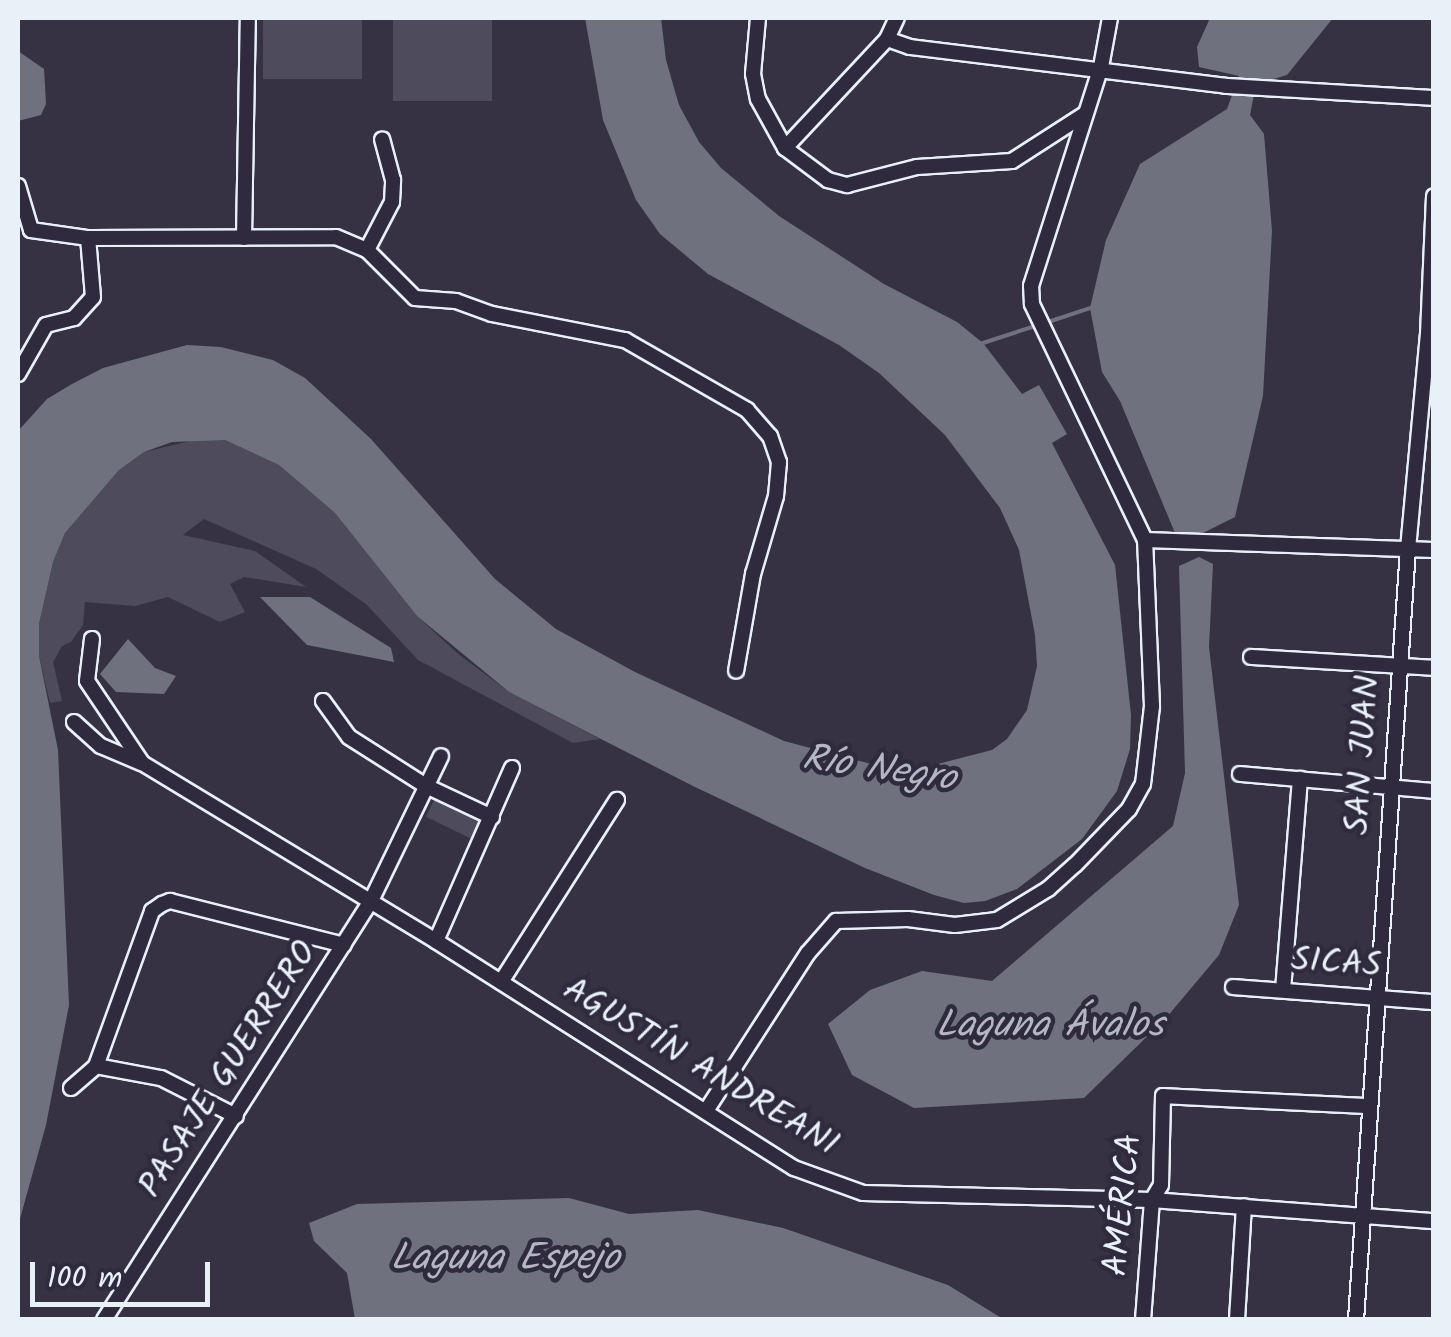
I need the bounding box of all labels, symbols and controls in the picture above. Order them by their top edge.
street label: SAN JUAN [1337,674,1391,836]
water label: Río Negro [799,737,959,803]
street label: PASAJE GUERRERO [130,934,328,1206]
street label: SICAS [1290,940,1382,988]
street label: AGUSTÍN ANDREANI [555,969,845,1167]
water label: Laguna Ávalos [936,1004,1164,1050]
street label: AMÉRICA [1096,1132,1152,1278]
water label: Laguna Espejo [391,1237,619,1283]
scale bar [35,1242,215,1304]
text: 100 m [47,1255,122,1303]

